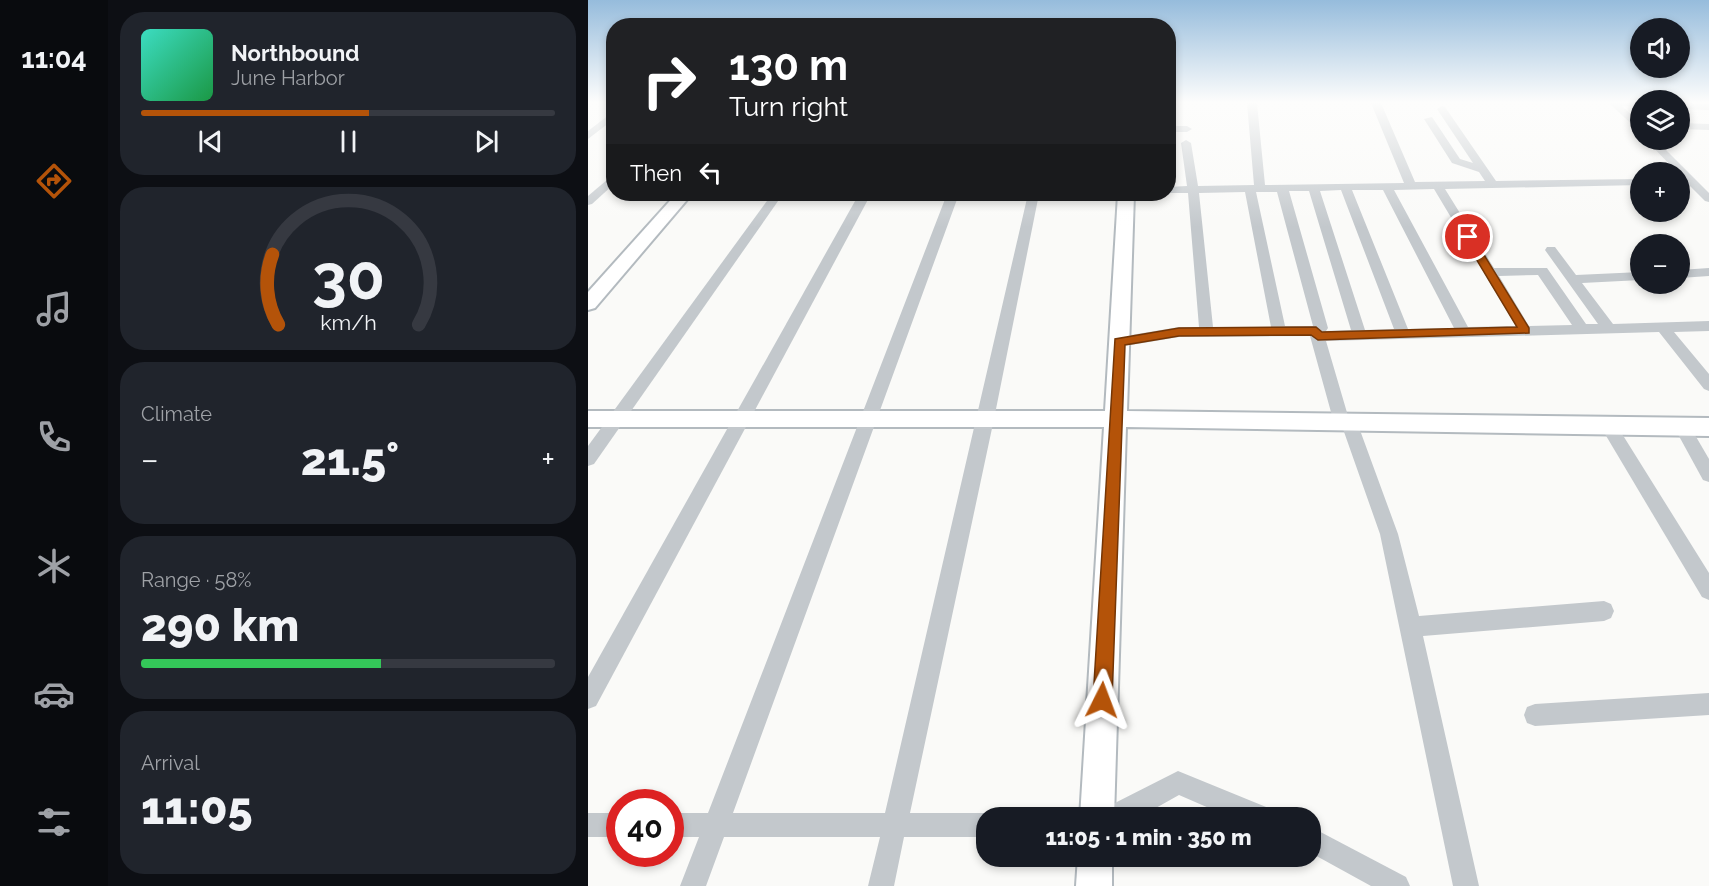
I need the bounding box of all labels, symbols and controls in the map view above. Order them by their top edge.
map controls [1630,18,1690,294]
button: sound [1630,18,1690,78]
text: Northbound [231,40,360,66]
text: 130 m [729,41,848,90]
icon: right [630,42,708,120]
text: 11:04 [21,43,87,74]
text: June Harbor [231,66,345,90]
button: layers [1630,90,1690,150]
text: Turn right [729,91,848,122]
icon: previous [194,125,227,158]
icon: pause [332,125,365,158]
icon: next [470,125,503,158]
icon: left [694,156,727,189]
icon: directions [33,160,75,202]
text: Then [630,160,682,186]
button: + [1630,162,1690,222]
pin [1442,211,1493,262]
icon: arrive [1451,220,1484,253]
button: − [1630,234,1690,294]
text: 30 [311,240,385,314]
icon: music [33,288,75,330]
text: km/h [320,311,376,336]
text: Climate [141,402,212,426]
icon: phone [33,416,75,458]
text: 21.5° [301,433,399,486]
text: − [141,440,159,479]
text: + [541,440,555,479]
icon: climate [33,545,75,587]
text: Range · 58% [141,568,252,592]
text: 290 km [141,599,299,652]
position arrow [1070,668,1134,732]
icon: car [33,673,75,715]
text: Arrival [141,751,200,775]
text: 11:05 [141,782,253,835]
speed limit sign: 40 [606,789,684,867]
icon: filters [33,801,75,843]
text: 11:05 · 1 min · 350 m [1045,824,1252,850]

